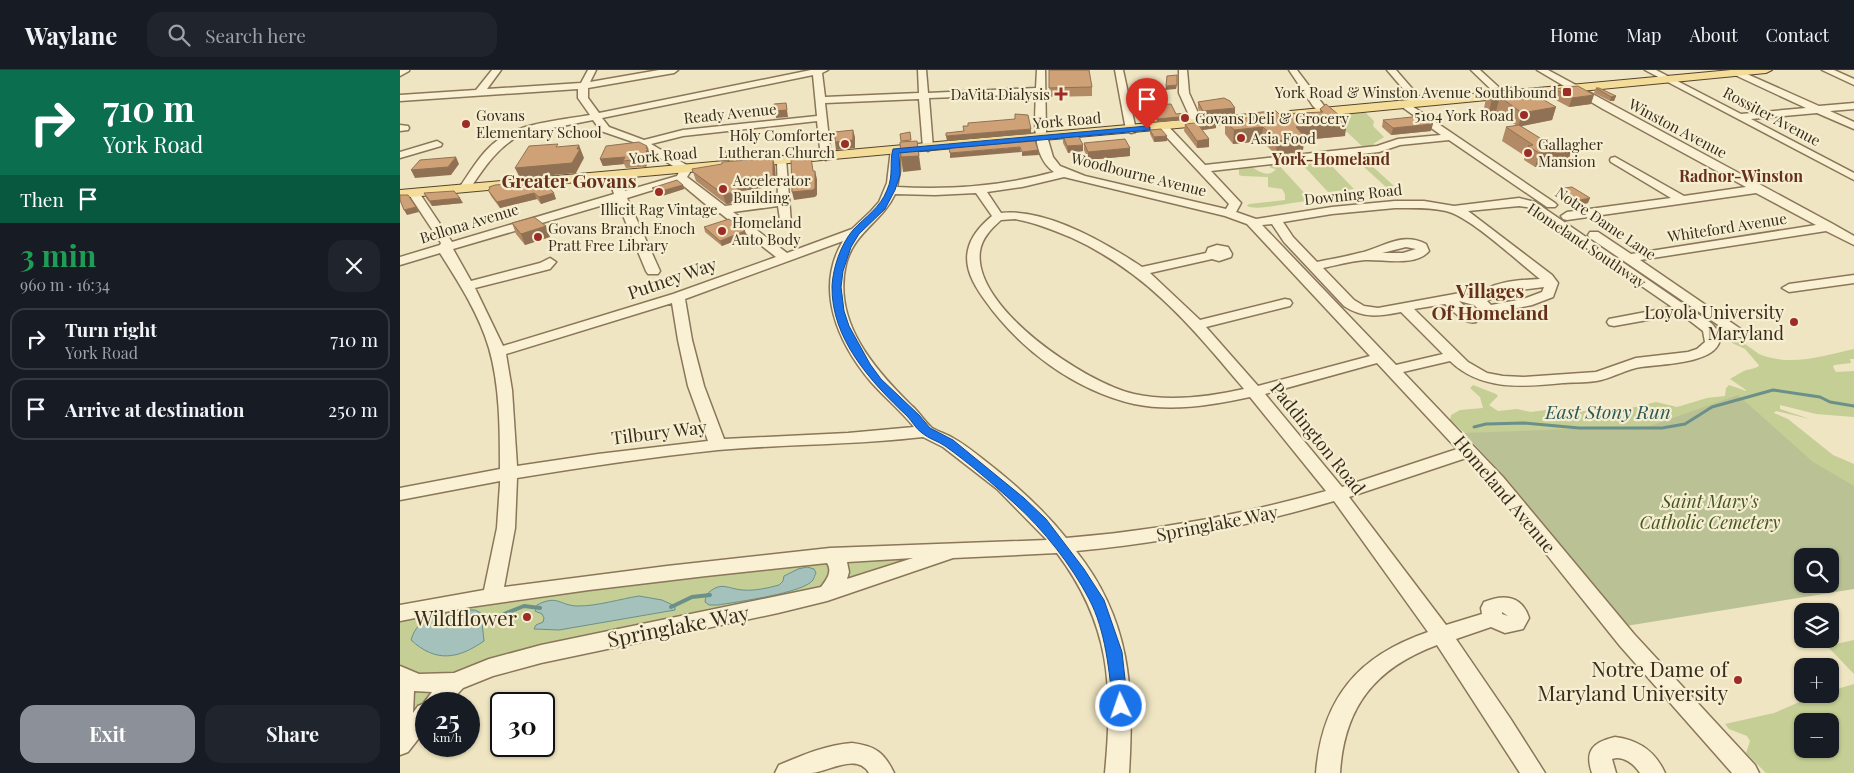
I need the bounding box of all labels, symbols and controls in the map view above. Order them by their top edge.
search box [147,12,497,57]
text: Waylane [25,19,117,51]
icon: search [165,21,193,49]
text: Search here [205,22,306,48]
text: Home [1550,23,1598,47]
text: Map [1626,23,1661,47]
text: About [1689,23,1738,47]
text: Contact [1766,23,1829,47]
pin [1126,78,1168,129]
place label: York Road & Winston Avenue Southbound [1274,82,1557,102]
street label: Rossiter Avenue [1720,82,1824,150]
text: 710 m [103,84,195,131]
place label: DaVita Dialysis [951,84,1050,104]
icon: arrive [1133,85,1161,113]
marker: York Road & Winston Avenue Southbound [1561,86,1573,98]
marker: DaVita Dialysis [1054,87,1068,101]
icon: right [20,90,85,155]
street label: Winston Avenue [1625,93,1731,162]
street label: Ready Avenue [683,98,777,128]
place label: Govans Elementary School [476,105,602,142]
place label: 5104 York Road [1414,105,1514,125]
street label: York Road [1031,107,1102,133]
place label: Govans Deli & Grocery [1195,108,1350,128]
marker: 5104 York Road [1518,109,1530,121]
marker: Govans Deli & Grocery [1179,112,1191,124]
marker: Govans Elementary School [460,118,472,130]
place label: Holy Comforter Lutheran Church [719,125,835,162]
place label: Asia Food [1250,128,1316,148]
text: York Road [103,129,203,159]
marker: Asia Food [1235,132,1247,144]
place label: Gallagher Mansion [1538,134,1603,171]
marker: Holy Comforter Lutheran Church [839,138,851,150]
street label: York Road [627,142,698,168]
street label: Woodbourne Avenue [1068,147,1209,201]
marker: Gallagher Mansion [1522,147,1534,159]
district label: York-Homeland [1271,148,1390,169]
district label: Radnor-Winston [1679,165,1803,186]
district label: Greater Govans [501,167,637,193]
place label: Accelerator Building [732,170,811,207]
street label: Downing Road [1303,179,1403,209]
street label: Notre Dame Lane [1552,182,1660,264]
marker: Accelerator Building [717,183,729,195]
icon: arrive [74,185,102,213]
text: Then [20,186,64,212]
marker: Illicit Rag Vintage [653,186,665,198]
street label: Bellona Avenue [417,198,521,248]
street label: Homeland Southway [1524,198,1650,292]
place label: Illicit Rag Vintage [600,199,718,219]
street label: Whiteford Avenue [1665,208,1788,246]
place label: Homeland Auto Body [731,212,802,249]
place label: Govans Branch Enoch Pratt Free Library [548,218,696,255]
marker: Homeland Auto Body [716,225,728,237]
marker: Govans Branch Enoch Pratt Free Library [532,231,544,243]
text: 3 min [20,235,96,275]
button: close [328,240,380,292]
street label: Putney Way [624,252,720,304]
text: 960 m · 16:34 [20,274,110,295]
district label: Villages Of Homeland [1431,277,1549,325]
place label: Loyola University Maryland [1644,300,1785,345]
text: Turn right [65,316,157,342]
marker: Loyola University Maryland [1788,316,1800,328]
icon: right [22,325,50,353]
text: 710 m [330,326,378,352]
text: York Road [65,342,138,363]
street label: Paddington Road [1265,377,1371,500]
icon: arrive [22,395,50,423]
text: Arrive at destination [65,396,245,422]
text: 250 m [328,396,378,422]
water label: East Stony Run [1544,398,1671,424]
street label: Tilbury Way [610,414,708,450]
street label: Homeland Avenue [1449,430,1561,558]
park label: Saint Mary's Catholic Cemetery [1640,489,1781,534]
street label: Springlake Way [1154,499,1280,547]
map controls [1794,548,1839,758]
button: search [1794,548,1839,593]
street label: Springlake Way [605,597,752,652]
place label: Wildflower [413,603,518,631]
button: layers [1794,603,1839,648]
marker: Wildflower [521,611,533,623]
place label: Notre Dame of Maryland University [1537,654,1730,706]
button: + [1794,658,1839,703]
marker: Notre Dame of Maryland University [1732,674,1744,686]
position arrow [1094,679,1146,731]
speed limit sign: 30 [490,692,555,757]
text: 25 [435,702,460,735]
button: Exit [20,705,195,763]
button: Share [205,705,380,763]
button: − [1794,713,1839,758]
text: km/h [433,729,462,745]

